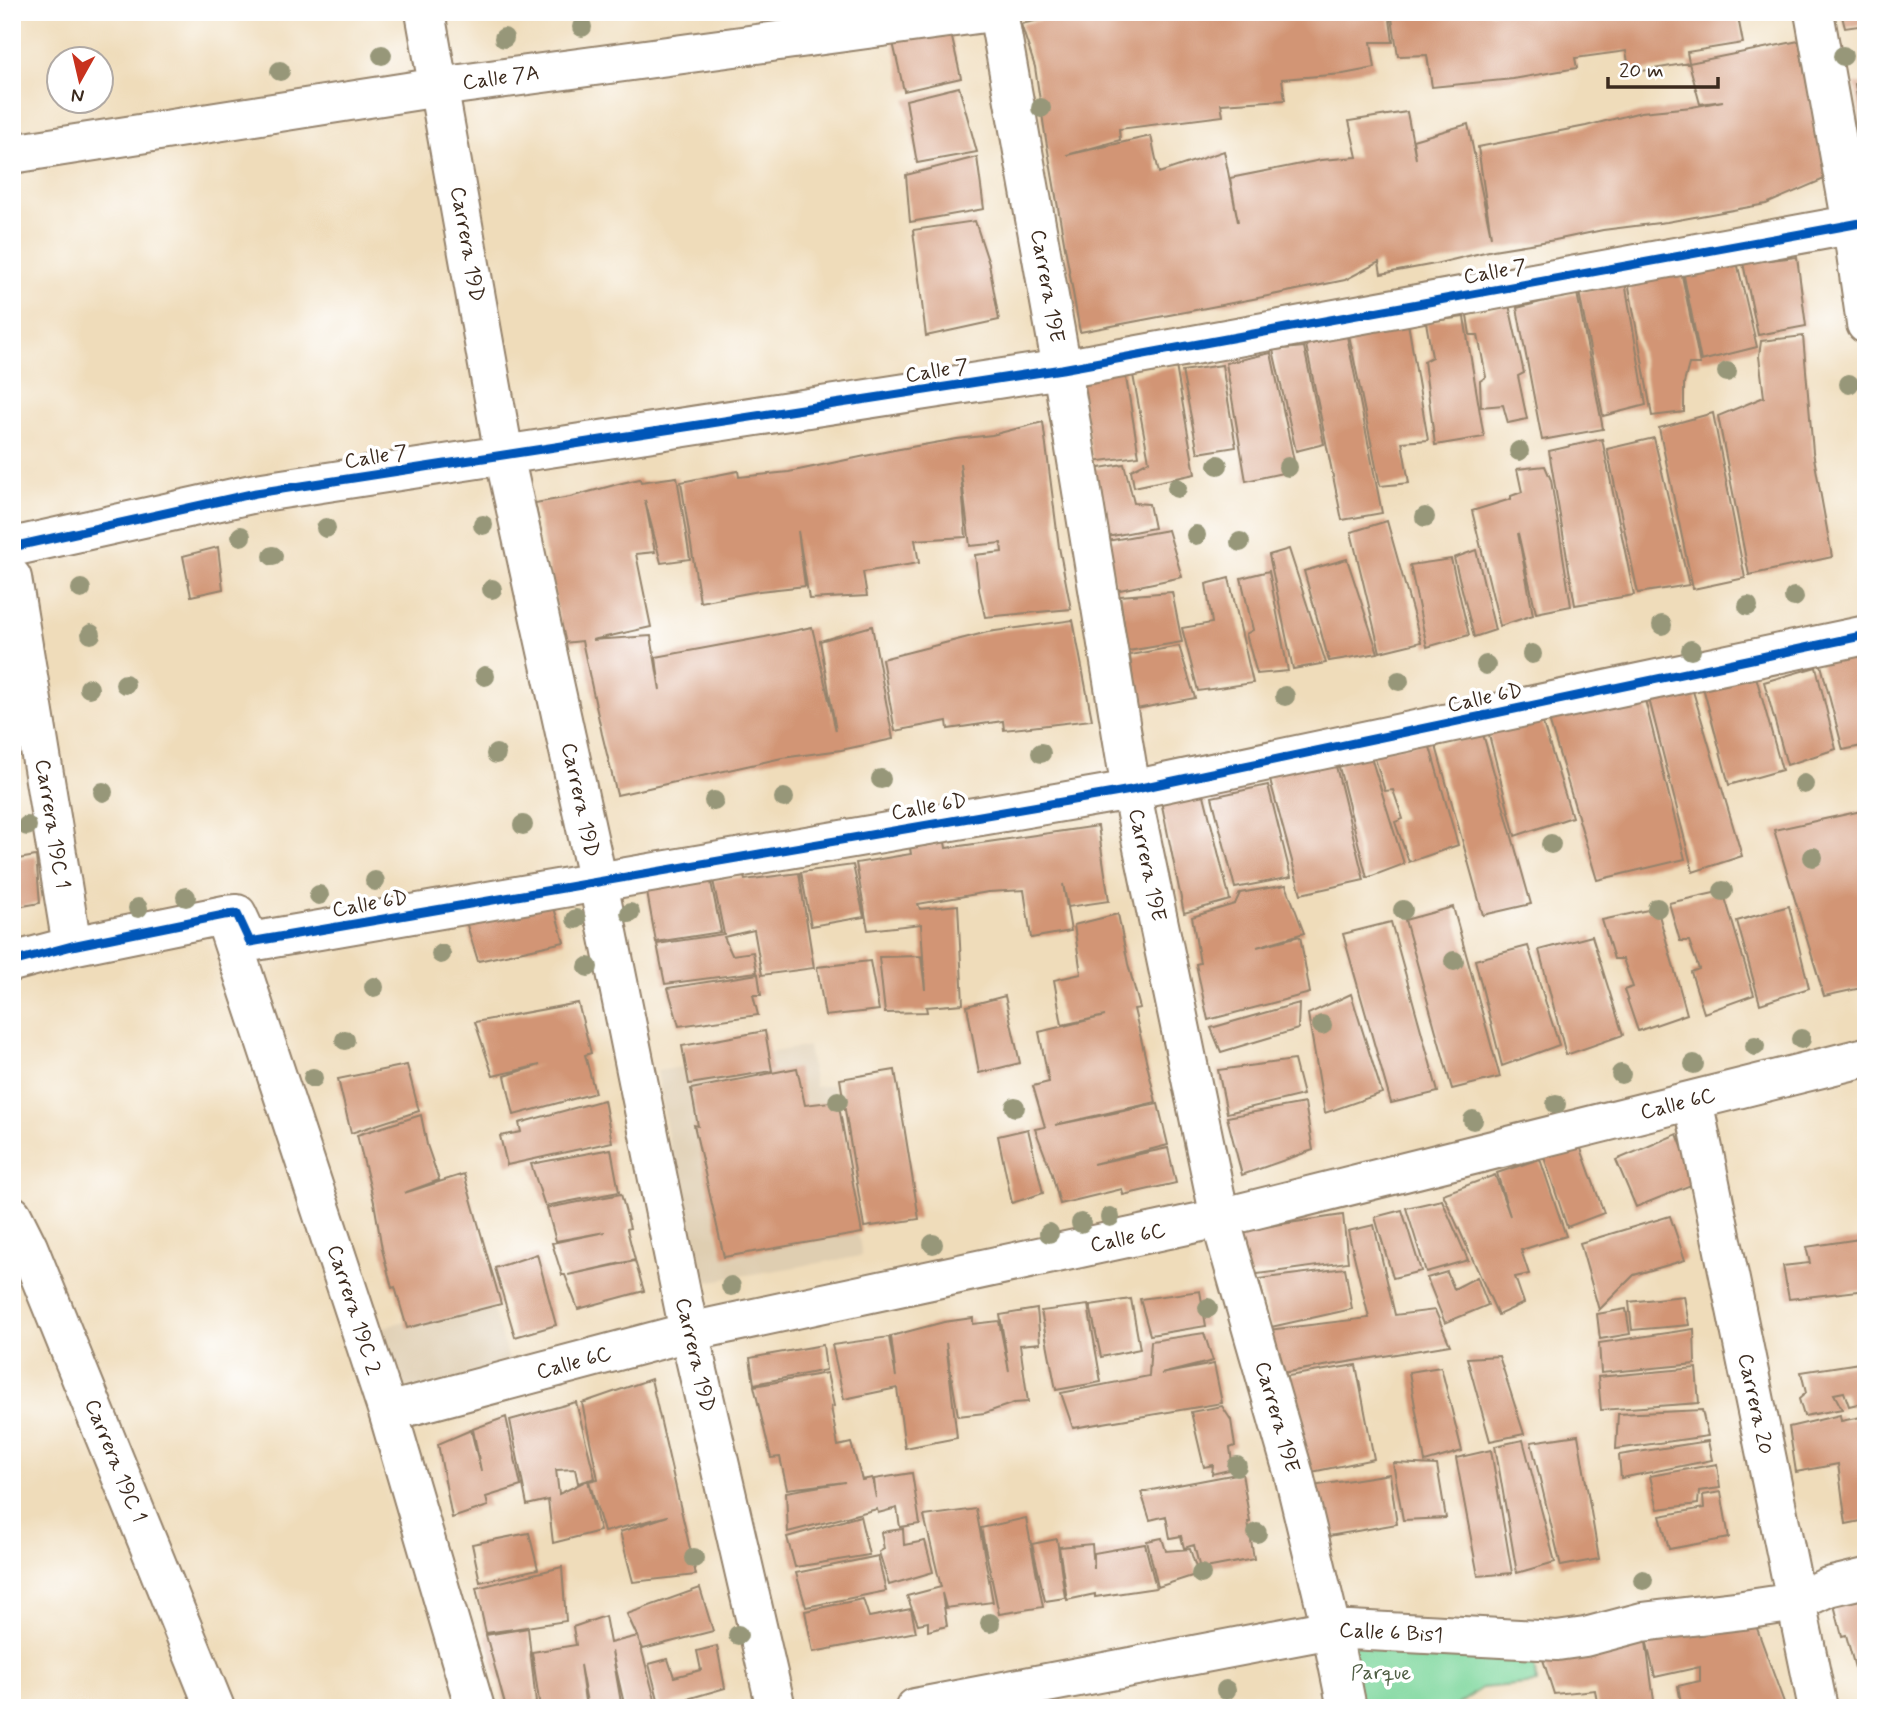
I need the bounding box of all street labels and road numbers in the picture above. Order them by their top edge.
street label: Calle 7A [461,59,541,97]
street label: Carrera 19D [443,184,491,304]
street label: Carrera 19E [1023,227,1071,345]
street label: Calle 7 [1461,253,1529,291]
street label: Calle 7 [903,352,971,390]
street label: Calle 7 [342,438,410,476]
street label: Calle 6D [1445,676,1525,720]
street label: Carrera 19D [554,740,606,860]
street label: Carrera 19C 1 [28,757,76,891]
street label: Calle 6D [889,787,969,827]
street label: Carrera 19E [1121,806,1173,924]
street label: Calle 6D [330,884,410,924]
street label: Calle 6C [1637,1081,1719,1127]
street label: Calle 6C [1088,1216,1168,1260]
street label: Carrera 19C 2 [320,1241,388,1379]
street label: Carrera 19D [668,1295,722,1415]
street label: Calle 6C [533,1340,615,1386]
street label: Carrera 20 [1731,1351,1779,1457]
street label: Carrera 19E [1248,1358,1306,1476]
street label: Carrera 19C 1 [78,1395,152,1527]
street label: Calle 6 Bis1 [1338,1616,1444,1650]

